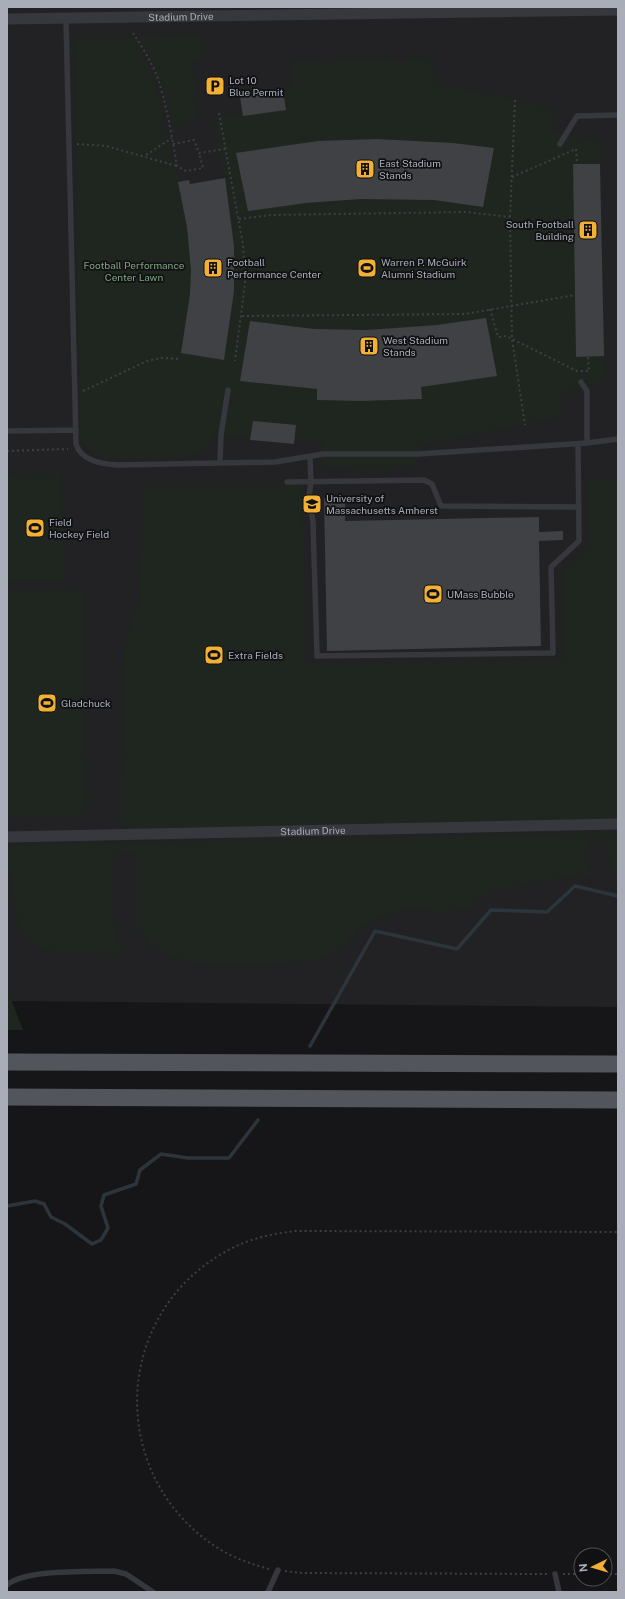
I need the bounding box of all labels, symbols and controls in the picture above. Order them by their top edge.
street label: Stadium Drive [148,10,214,23]
place label: Lot 10 Blue Permit [229,74,283,98]
parking icon: Lot 10 Blue Permit [204,75,226,97]
place label: East Stadium Stands [379,157,441,181]
building icon: East Stadium Stands [354,158,376,180]
place label: South Football Building [506,218,574,242]
building icon: South Football Building [577,219,599,241]
place label: Football Performance Center [227,256,321,280]
place label: Warren P. McGuirk Alumni Stadium [381,256,467,280]
building icon: Football Performance Center [202,257,224,279]
sports icon: Warren P. McGuirk Alumni Stadium [356,257,378,279]
park label: Football Performance Center Lawn [84,259,185,283]
place label: West Stadium Stands [383,334,448,358]
building icon: West Stadium Stands [358,335,380,357]
place label: University of Massachusetts Amherst [326,492,438,516]
school or university icon: University of Massachusetts Amherst [301,493,323,515]
place label: Field Hockey Field [49,516,109,540]
sports icon: Field Hockey Field [24,517,46,539]
sports icon: UMass Bubble [422,583,444,605]
place label: UMass Bubble [447,588,514,600]
sports icon: Extra Fields [203,644,225,666]
place label: Extra Fields [228,649,283,661]
sports icon: Gladchuck [36,692,58,714]
place label: Gladchuck [61,697,111,709]
street label: Stadium Drive [280,824,346,837]
north arrow [573,1547,613,1587]
text: N [577,1563,589,1573]

